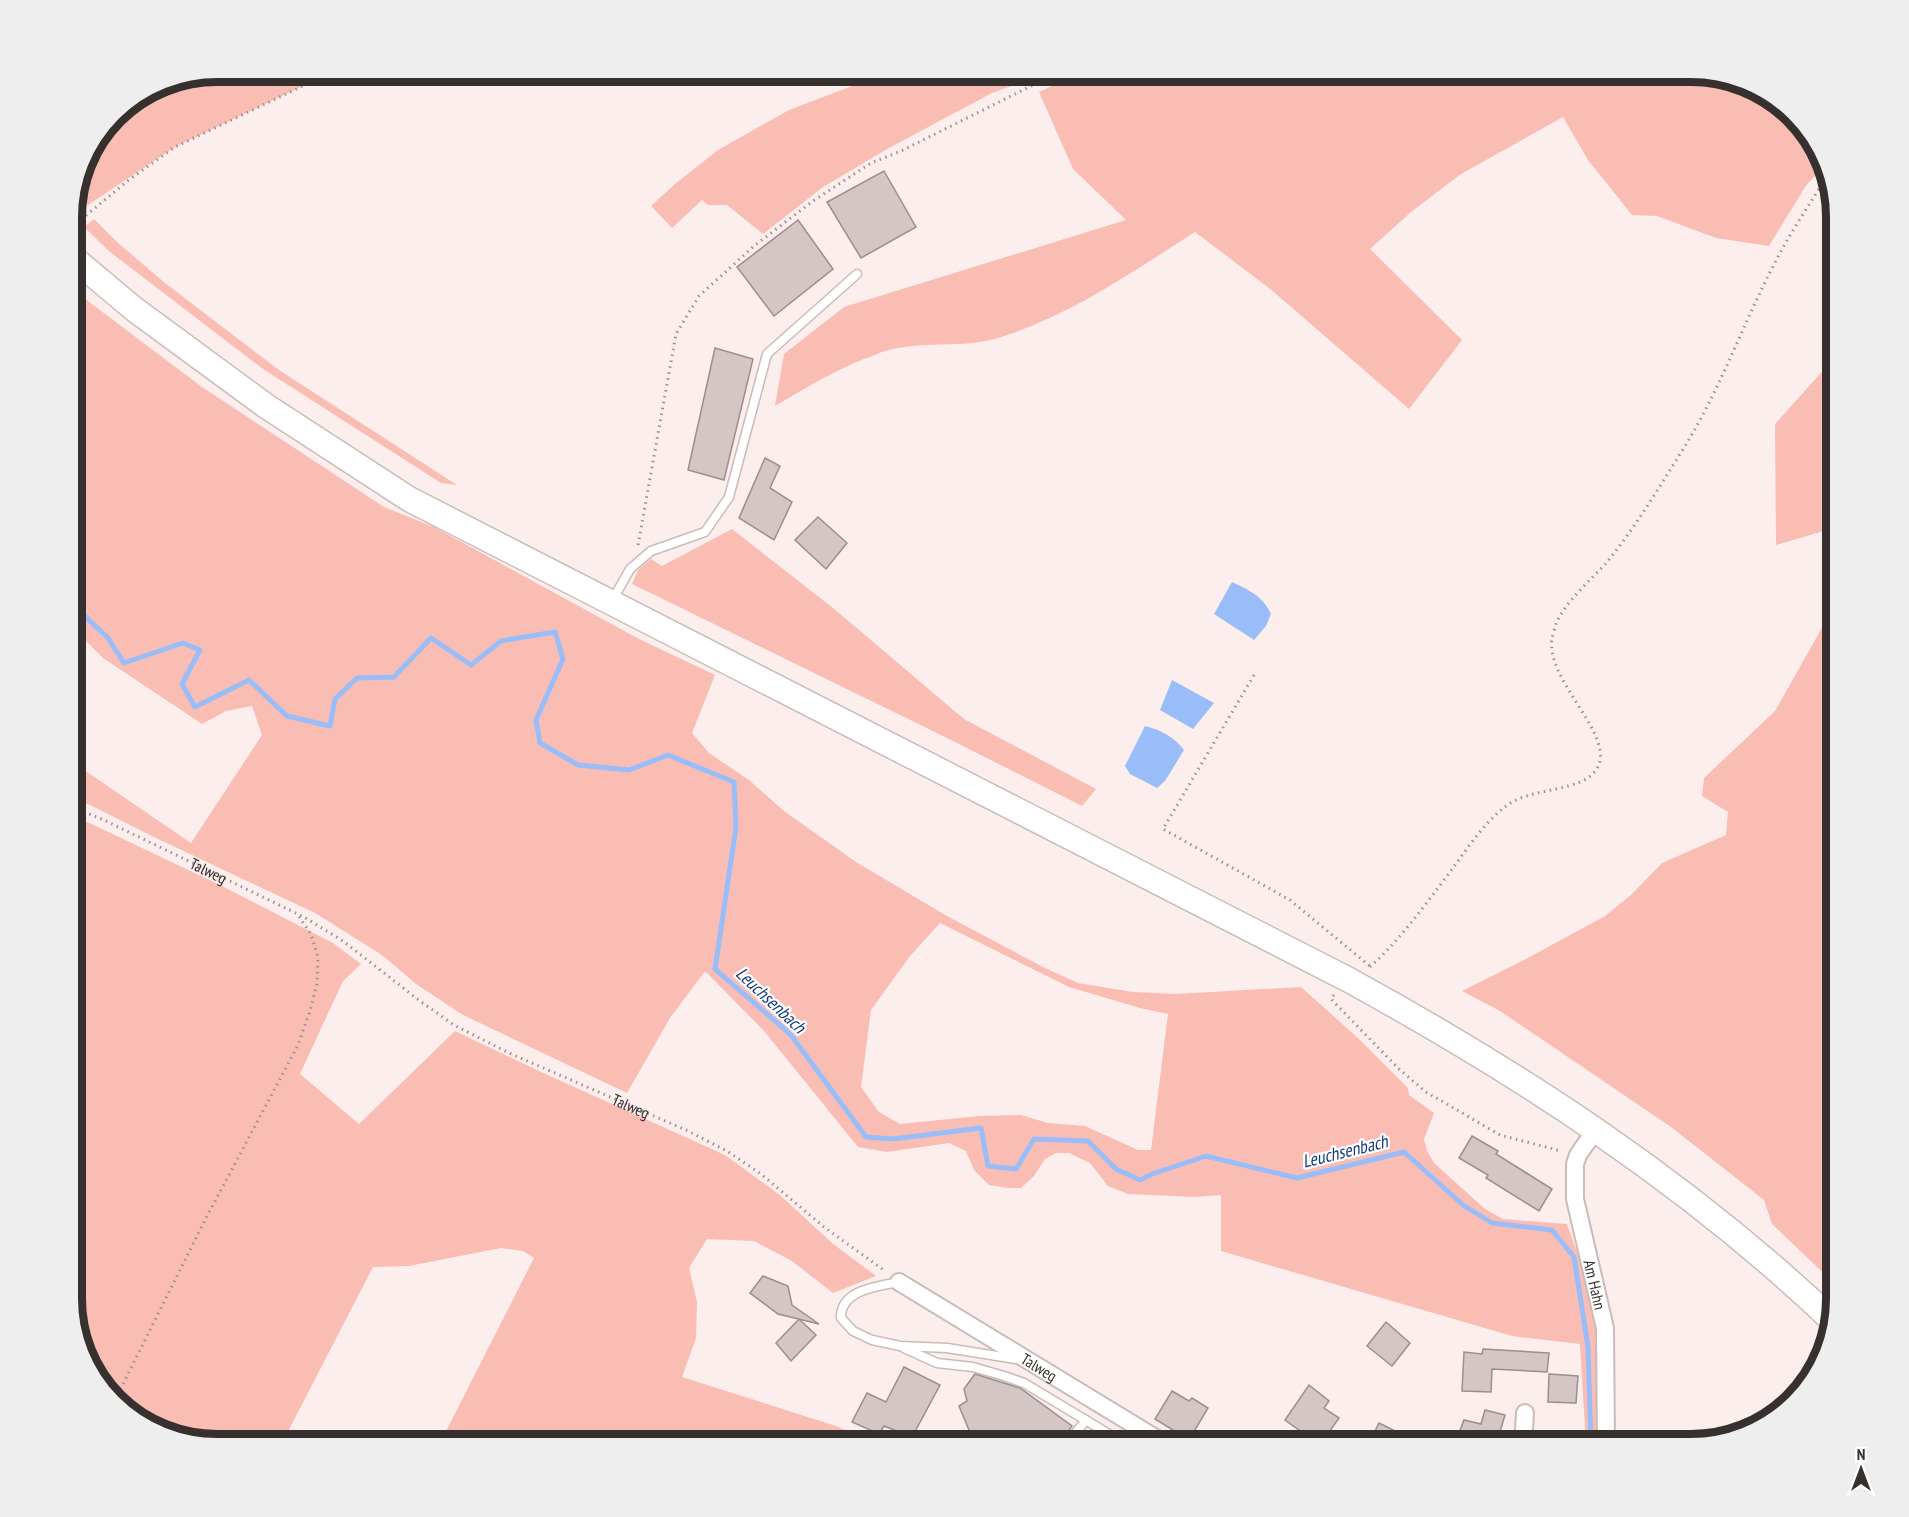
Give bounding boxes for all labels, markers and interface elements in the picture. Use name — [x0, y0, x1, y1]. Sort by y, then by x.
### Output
street label: Talweg — [187, 853, 230, 888]
water label: Leuchsenbach — [731, 962, 811, 1039]
street label: Talweg — [609, 1089, 653, 1123]
water label: Leuchsenbach — [1300, 1129, 1391, 1173]
street label: Am Hahn — [1579, 1258, 1610, 1311]
street label: Talweg — [1017, 1349, 1061, 1386]
north arrow — [1831, 1439, 1891, 1499]
text: N — [1857, 1444, 1865, 1464]

